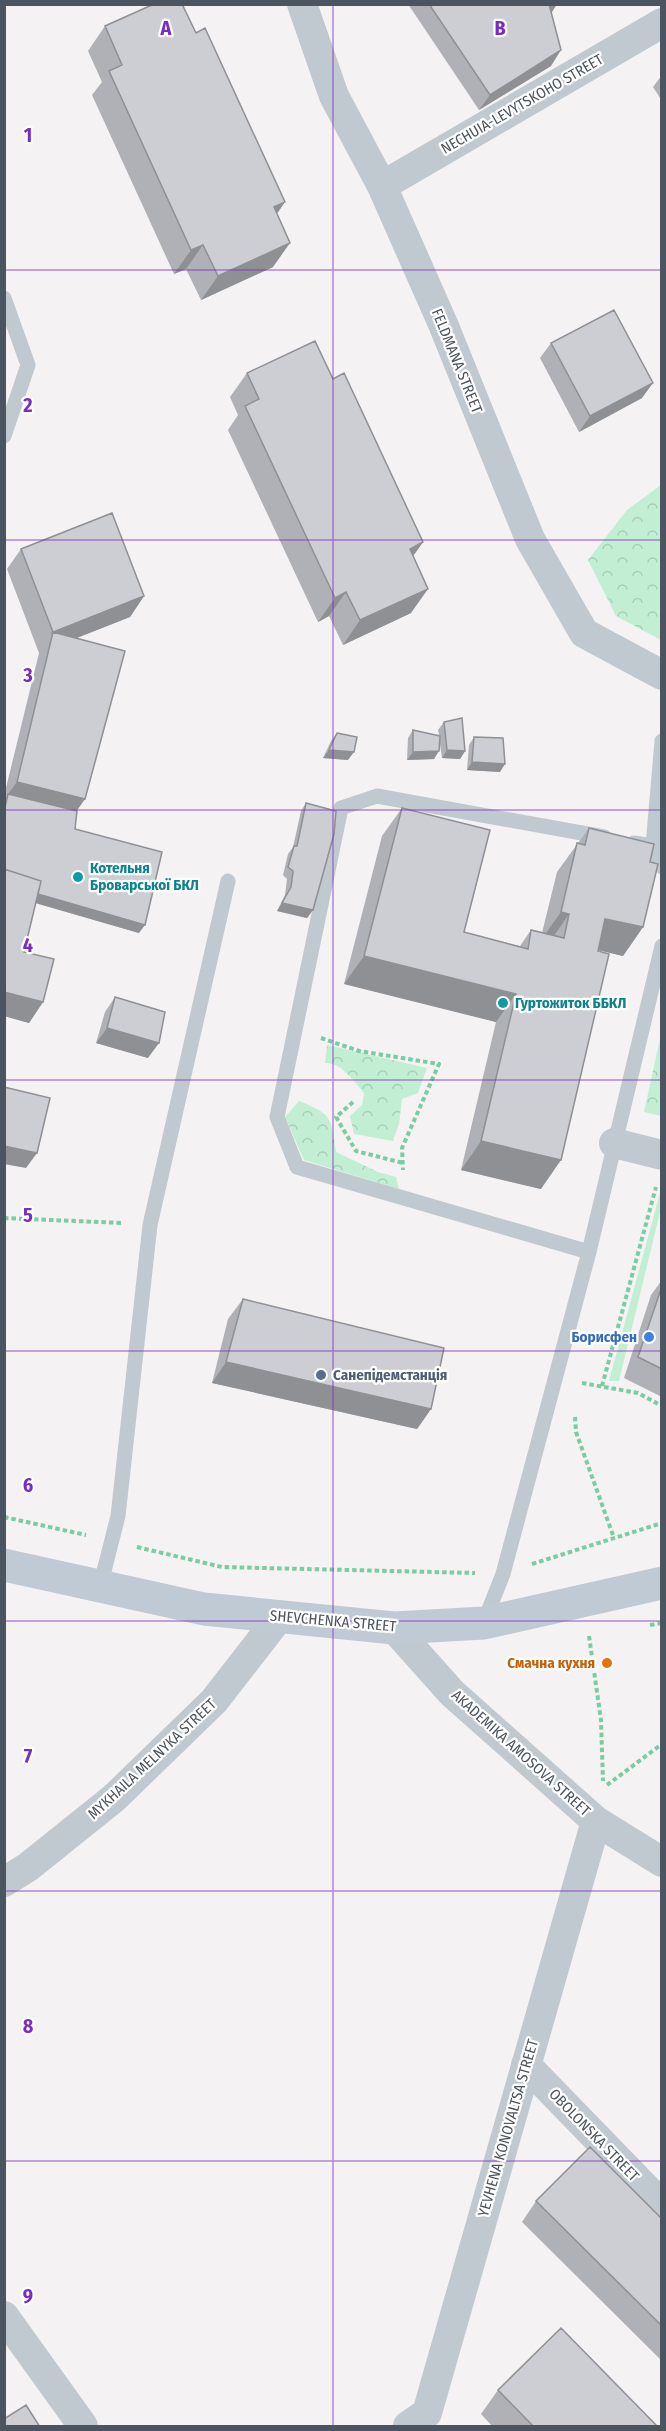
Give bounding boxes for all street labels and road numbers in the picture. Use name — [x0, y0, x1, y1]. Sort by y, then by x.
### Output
street label: NECHUIA-LEVYTSKOHO STREET — [438, 50, 606, 158]
street label: FELDMANA STREET — [428, 306, 486, 416]
street label: SHEVCHENKA STREET — [269, 1607, 397, 1635]
street label: AKADEMIKA AMOSOVA STREET — [448, 1686, 594, 1820]
street label: MYKHAILA MELNYKA STREET — [84, 1695, 220, 1823]
street label: YEVHENA KONOVALTSA STREET — [474, 2037, 542, 2219]
street label: OBOLONSKA STREET — [545, 2085, 643, 2185]

